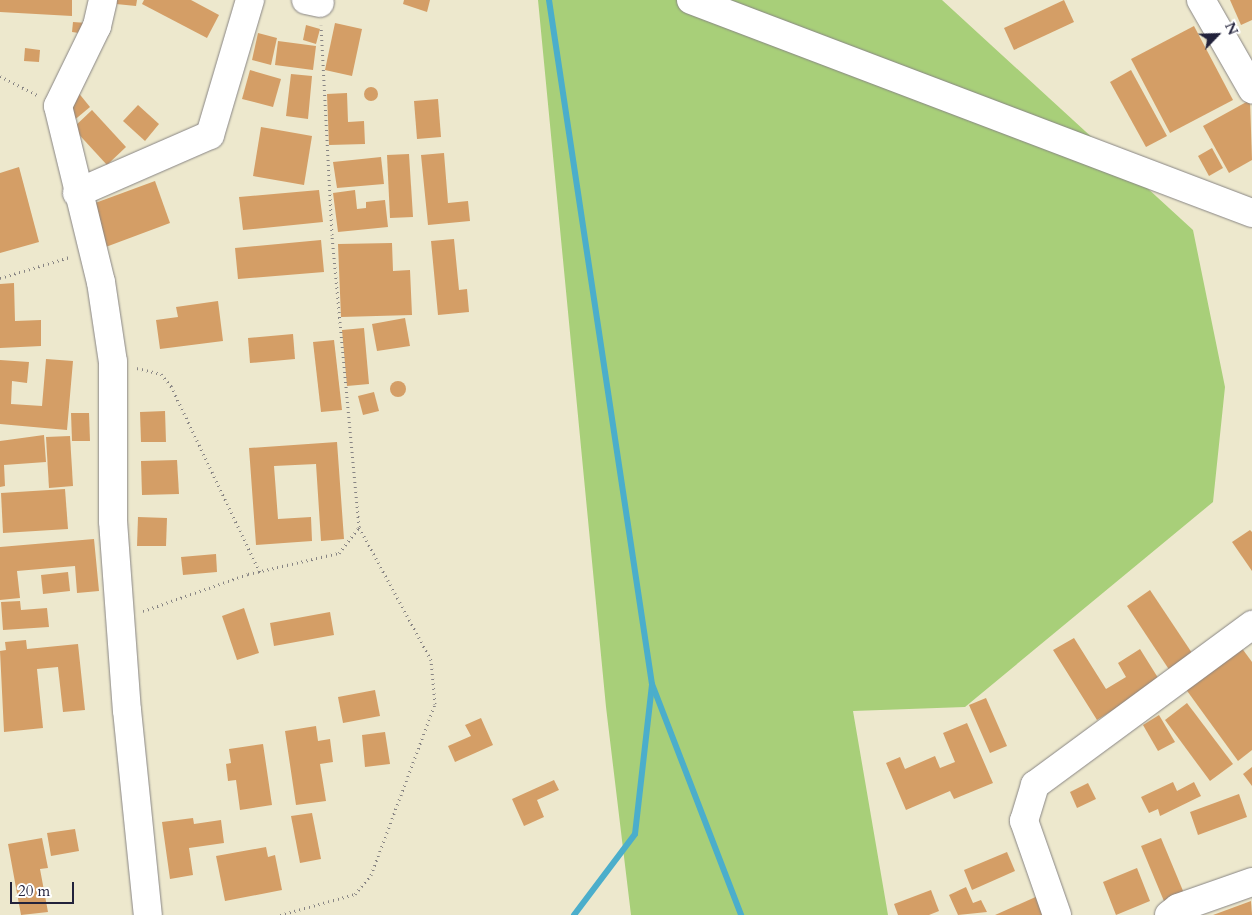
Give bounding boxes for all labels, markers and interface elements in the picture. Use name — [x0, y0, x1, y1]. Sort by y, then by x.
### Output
north arrow — [1192, 10, 1242, 60]
text: N — [1220, 19, 1242, 38]
scale bar — [12, 872, 76, 904]
text: 20 m — [18, 881, 50, 901]

